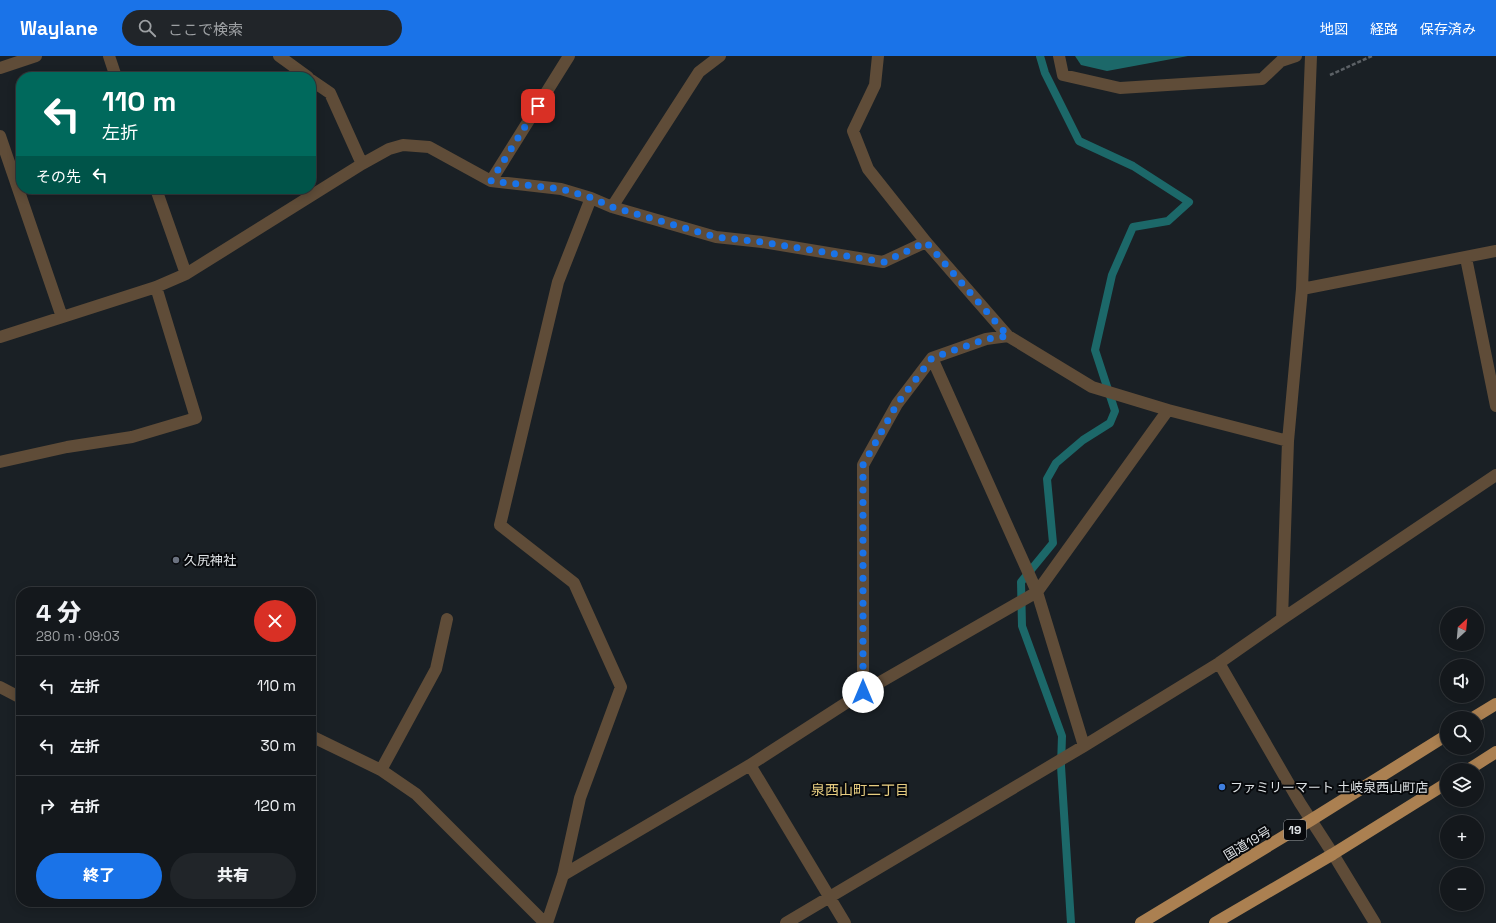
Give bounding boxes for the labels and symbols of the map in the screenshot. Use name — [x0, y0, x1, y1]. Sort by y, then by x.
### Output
pin — [521, 89, 555, 123]
place label: 久尻神社 — [184, 552, 236, 569]
marker: 久尻神社 — [171, 555, 181, 565]
north arrow — [1440, 607, 1484, 651]
position arrow — [842, 671, 884, 713]
place label: ファミリーマート 土岐泉西山町店 — [1230, 779, 1428, 796]
district label: 泉西山町二丁目 — [811, 781, 909, 799]
marker: ファミリーマート 土岐泉西山町店 — [1217, 782, 1227, 792]
road number: 19 — [1284, 820, 1306, 840]
street label: 国道19号 — [1220, 823, 1274, 864]

